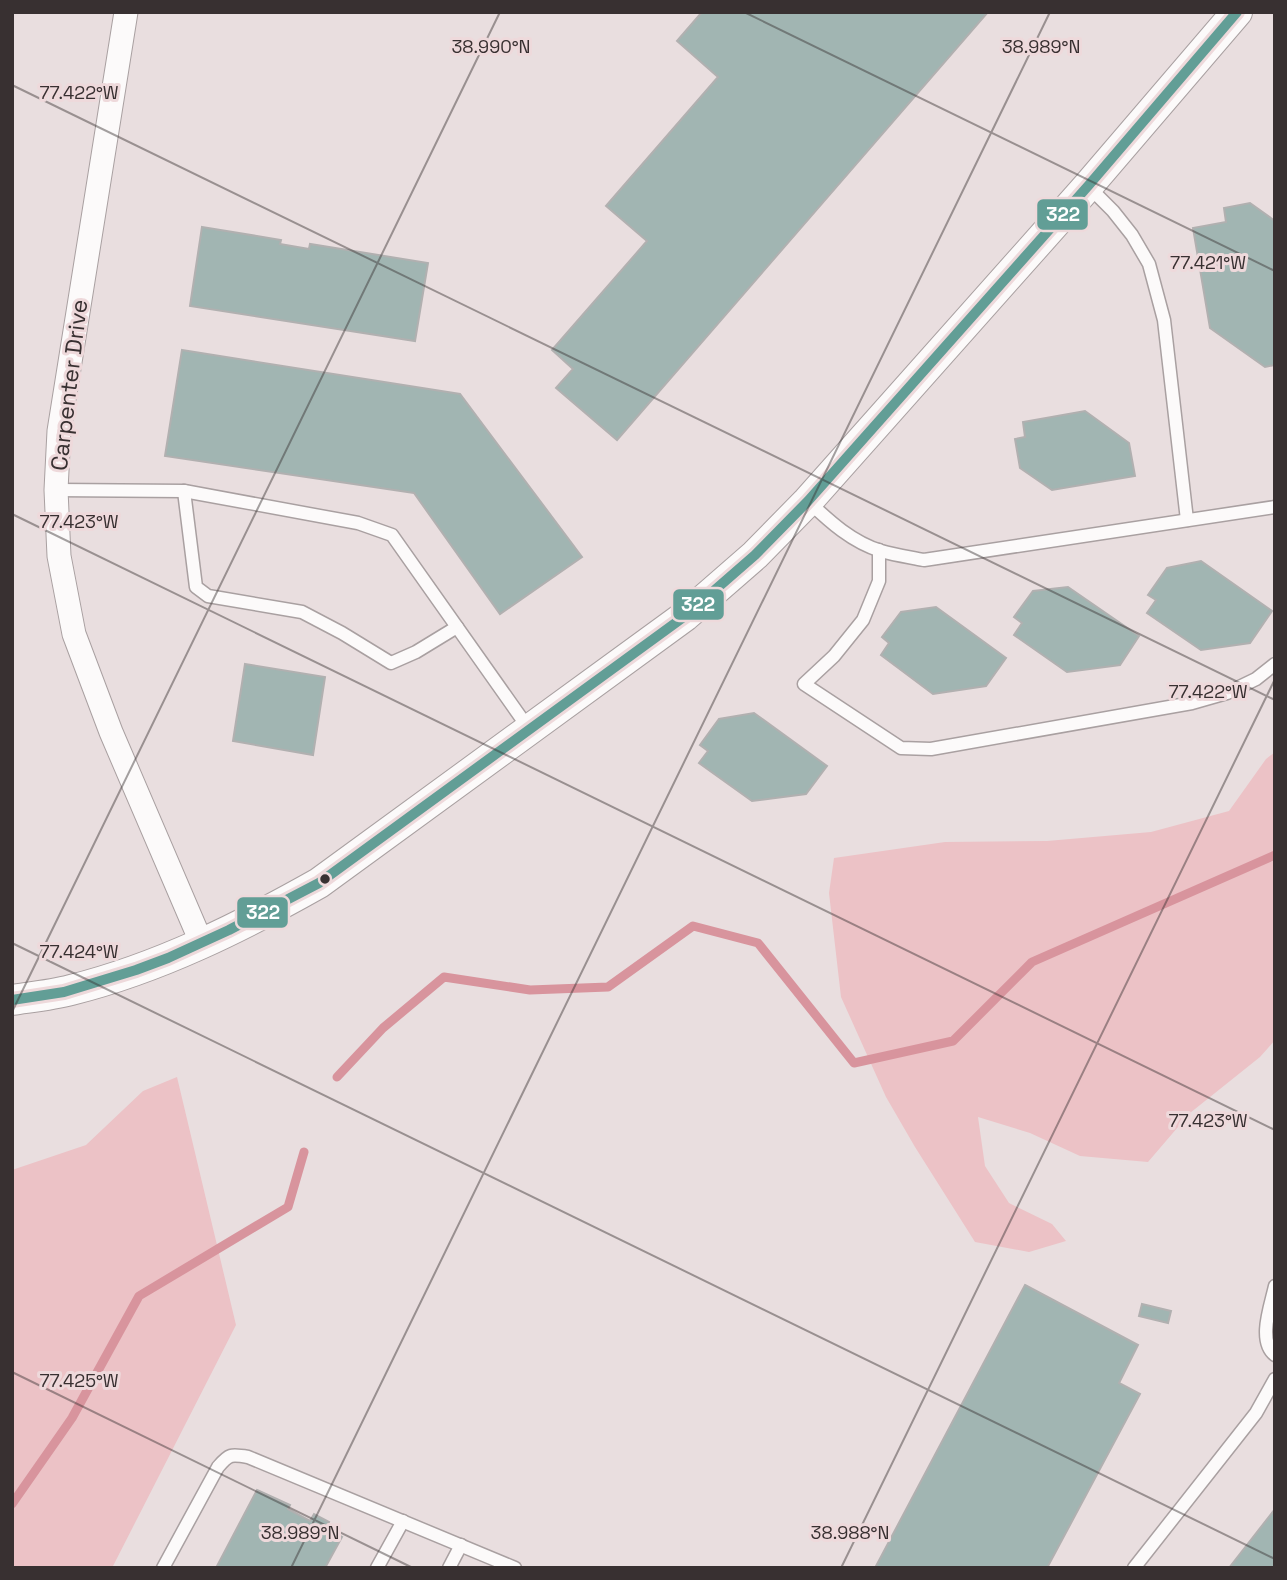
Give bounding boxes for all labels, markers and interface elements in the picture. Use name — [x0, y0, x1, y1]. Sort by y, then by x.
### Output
text: 38.990°N — [451, 35, 531, 58]
text: 38.989°N — [1002, 35, 1080, 58]
text: 77.422°W — [39, 81, 119, 104]
line badge: 322 — [1036, 198, 1089, 231]
text: 322 — [1046, 202, 1080, 227]
text: 77.421°W — [1170, 251, 1246, 274]
street label: Carpenter Drive — [44, 298, 94, 472]
text: 77.423°W — [39, 510, 119, 533]
line badge: 322 — [672, 588, 725, 621]
text: 322 — [681, 592, 715, 617]
text: 77.422°W — [1168, 680, 1248, 703]
unlabelled marker — [318, 872, 332, 886]
line badge: 322 — [236, 896, 289, 929]
text: 322 — [246, 900, 280, 925]
text: 77.424°W — [39, 940, 119, 963]
text: 77.423°W — [1168, 1109, 1248, 1132]
text: 77.425°W — [39, 1369, 119, 1392]
text: 38.989°N — [261, 1521, 339, 1544]
text: 38.988°N — [811, 1521, 889, 1544]

